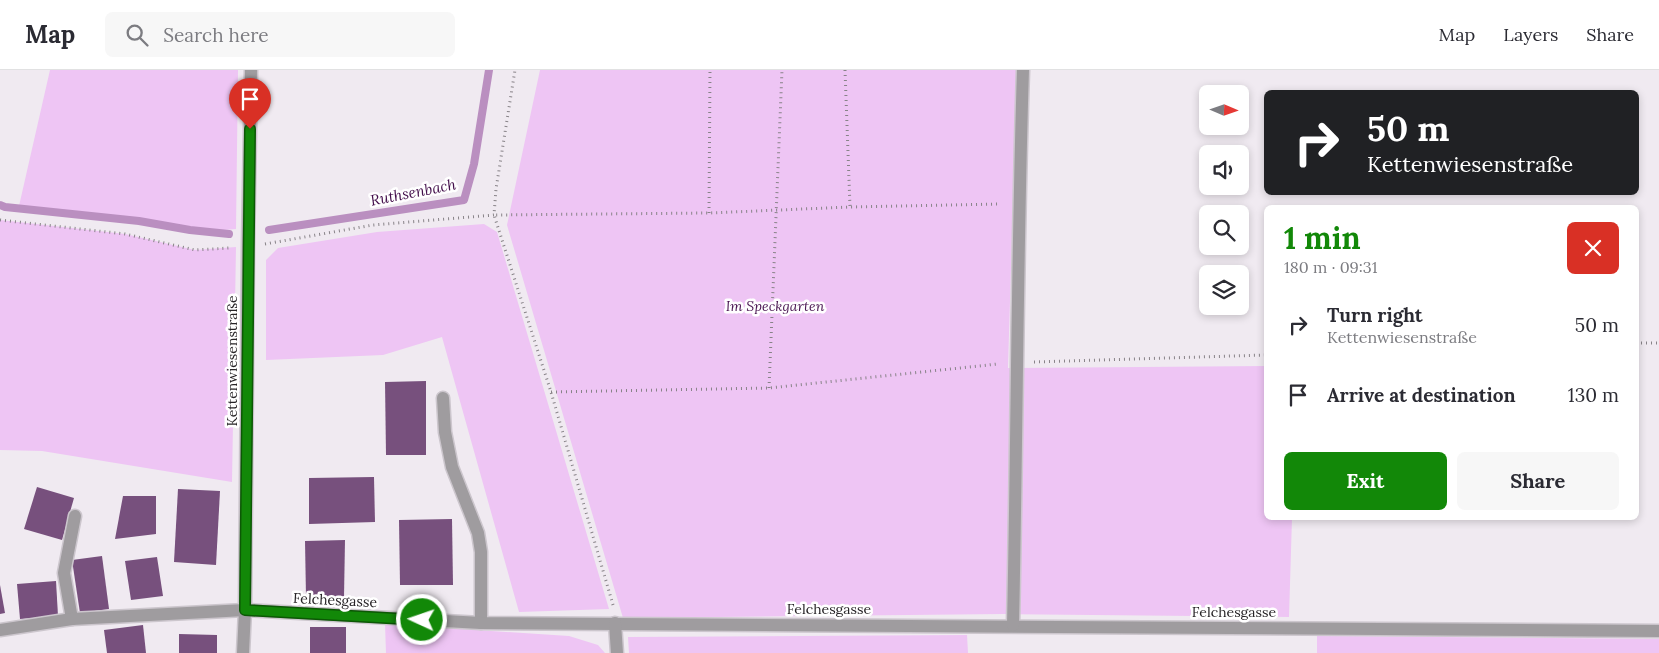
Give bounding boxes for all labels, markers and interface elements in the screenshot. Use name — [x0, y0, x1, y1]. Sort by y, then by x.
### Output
search box — [105, 12, 455, 57]
text: Map — [25, 19, 75, 50]
icon: search — [123, 21, 151, 49]
text: Search here — [163, 23, 269, 47]
text: Map — [1439, 23, 1475, 46]
text: Layers — [1503, 23, 1558, 46]
text: Share — [1586, 23, 1634, 46]
pin — [229, 78, 271, 129]
icon: arrive — [236, 85, 264, 113]
north arrow — [1199, 85, 1249, 135]
map controls — [1199, 85, 1249, 315]
text: 50 m — [1367, 106, 1450, 151]
icon: right — [1284, 110, 1349, 175]
button: sound — [1199, 145, 1249, 195]
text: Kettenwiesenstraße — [1367, 150, 1573, 178]
water label: Ruthsenbach — [369, 174, 458, 210]
button: search — [1199, 205, 1249, 255]
text: 1 min — [1284, 219, 1361, 257]
button: close — [1567, 222, 1619, 274]
text: 180 m · 09:31 — [1284, 257, 1378, 277]
button: layers — [1199, 265, 1249, 315]
street label: Kettenwiesenstraße — [223, 295, 241, 427]
park label: Im Speckgarten — [726, 297, 825, 315]
text: Turn right — [1327, 303, 1423, 327]
icon: right — [1284, 311, 1312, 339]
text: 50 m — [1575, 313, 1619, 337]
text: Kettenwiesenstraße — [1327, 327, 1477, 347]
icon: arrive — [1284, 381, 1312, 409]
text: Arrive at destination — [1327, 383, 1516, 407]
text: 130 m — [1568, 383, 1619, 407]
button: Exit — [1284, 452, 1447, 510]
button: Share — [1457, 452, 1619, 510]
street label: Felchesgasse — [292, 589, 378, 611]
position arrow — [395, 593, 447, 645]
street label: Felchesgasse — [787, 600, 872, 618]
street label: Felchesgasse — [1192, 603, 1277, 621]

